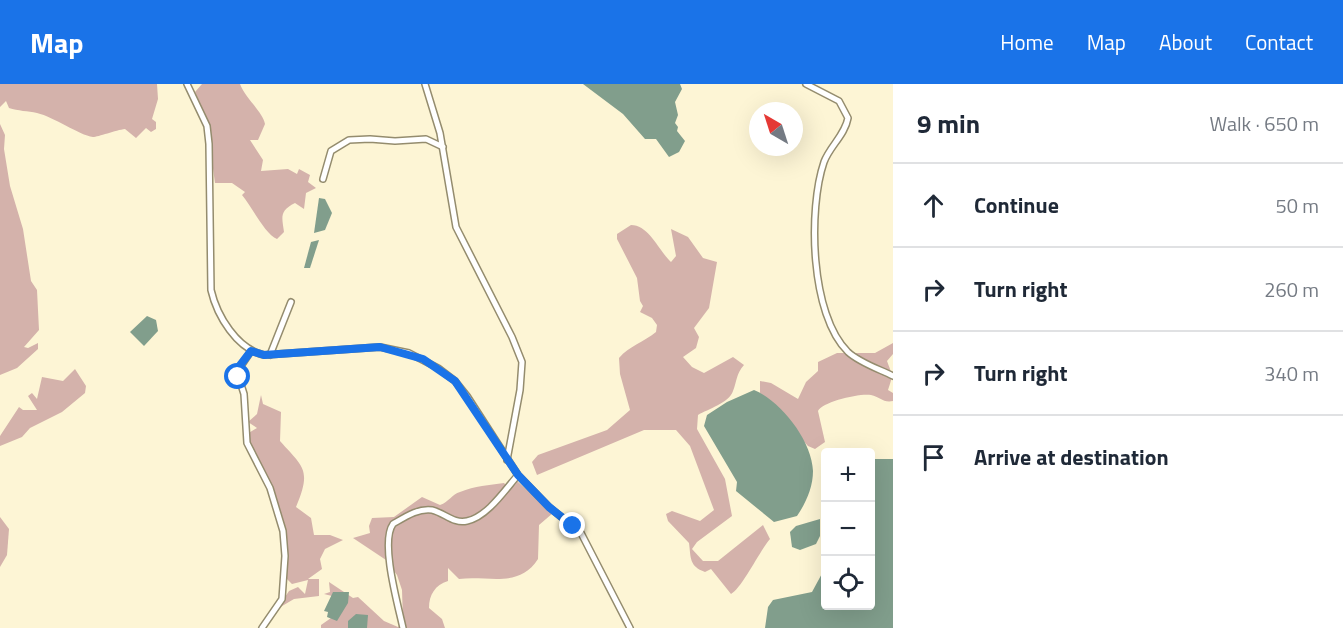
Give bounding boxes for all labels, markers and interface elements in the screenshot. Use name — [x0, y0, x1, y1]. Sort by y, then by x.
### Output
text: Map — [30, 21, 84, 64]
text: Home — [1000, 26, 1054, 58]
text: Map — [1087, 26, 1126, 58]
text: About — [1159, 26, 1212, 58]
text: Contact — [1245, 26, 1313, 58]
north arrow — [749, 102, 803, 156]
text: 9 min — [917, 104, 980, 143]
text: Walk · 650 m — [1210, 108, 1319, 139]
text: Continue — [974, 188, 1059, 222]
icon: ahead — [917, 189, 950, 222]
text: 50 m — [1275, 190, 1319, 221]
text: Turn right — [974, 272, 1068, 306]
icon: right — [917, 273, 950, 306]
text: 260 m — [1264, 274, 1319, 305]
text: Turn right — [974, 356, 1068, 390]
icon: right — [917, 357, 950, 390]
text: 340 m — [1264, 358, 1319, 389]
route start — [224, 363, 250, 389]
text: Arrive at destination — [974, 440, 1169, 474]
icon: arrive — [917, 441, 950, 474]
map controls — [821, 448, 875, 610]
button: + — [821, 448, 875, 502]
button: − — [821, 502, 875, 556]
route end — [559, 512, 585, 538]
button: locate — [821, 556, 875, 610]

